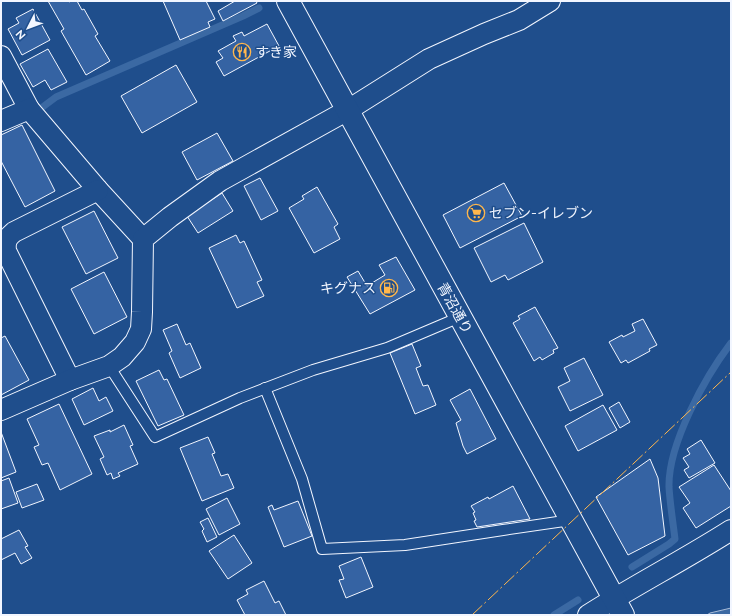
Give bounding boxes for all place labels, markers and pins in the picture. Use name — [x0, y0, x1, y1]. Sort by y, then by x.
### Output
restaurant icon: すき家 — [232, 42, 252, 62]
place label: すき家 — [255, 44, 297, 60]
supermarket icon: セブン-イレブン — [466, 203, 486, 223]
place label: セブン-イレブン — [489, 205, 593, 221]
fuel station icon: キグナス — [379, 278, 399, 298]
place label: キグナス — [320, 280, 376, 296]

